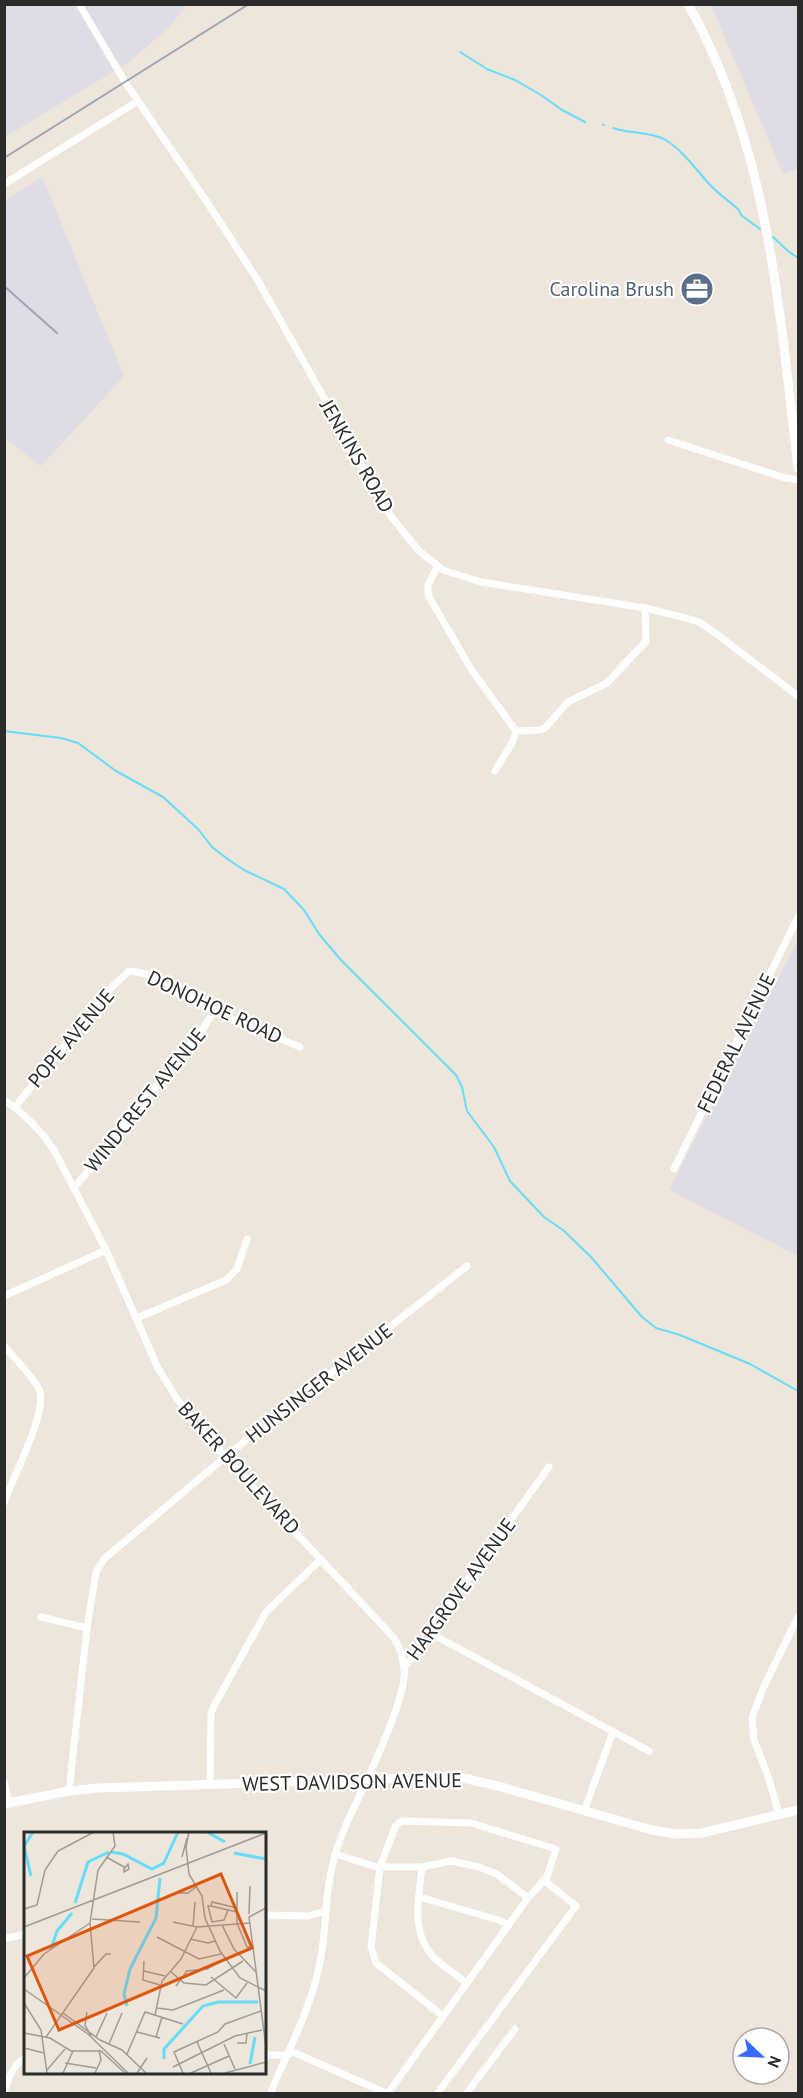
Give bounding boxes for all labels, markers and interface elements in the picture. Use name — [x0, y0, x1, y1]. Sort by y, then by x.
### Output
office icon: Carolina Brush — [679, 271, 715, 307]
place label: Carolina Brush — [549, 276, 674, 302]
street label: JENKINS ROAD — [314, 394, 400, 517]
street label: DONOHOE ROAD — [143, 964, 287, 1050]
street label: FEDERAL AVENUE — [691, 969, 781, 1117]
street label: POPE AVENUE — [22, 983, 120, 1093]
street label: WINDCREST AVENUE — [79, 1022, 211, 1178]
street label: HUNSINGER AVENUE — [240, 1318, 398, 1448]
street label: BAKER BOULEVARD — [172, 1396, 306, 1540]
street label: HARGROVE AVENUE — [401, 1513, 521, 1665]
street label: WEST DAVIDSON AVENUE — [242, 1767, 462, 1797]
inset map — [24, 1832, 266, 2074]
north arrow — [731, 2026, 791, 2086]
text: N — [764, 2053, 786, 2071]

